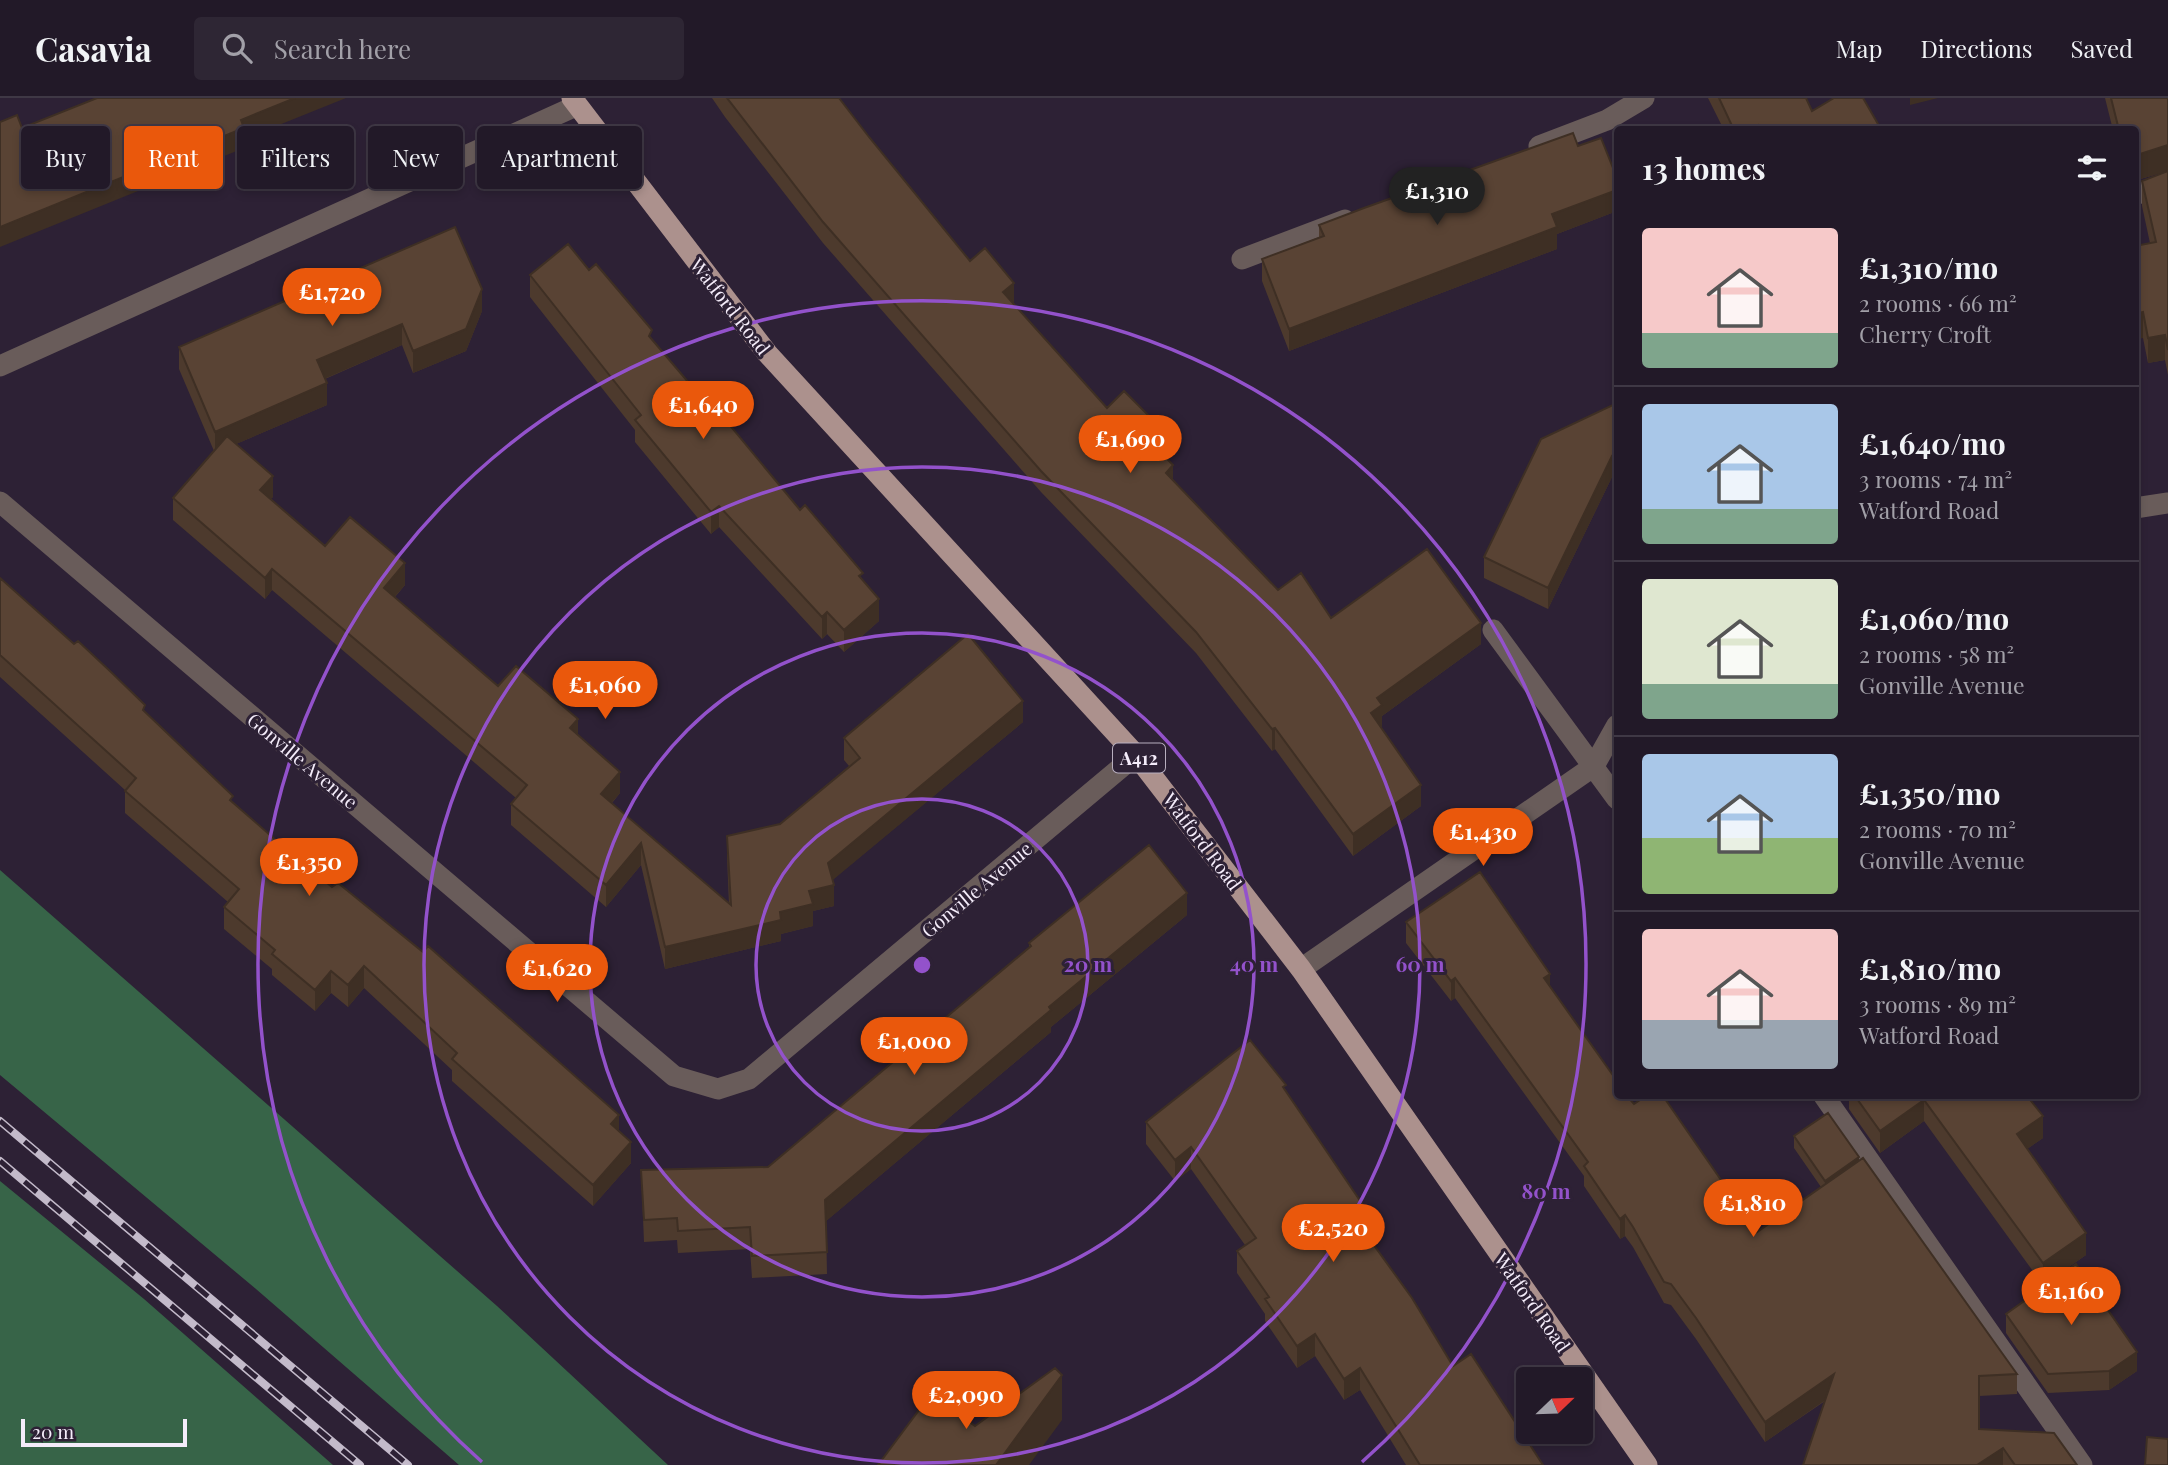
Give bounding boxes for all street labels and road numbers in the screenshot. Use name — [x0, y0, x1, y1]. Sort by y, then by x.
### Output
street label: Watford Road — [684, 252, 777, 360]
street label: Gonville Avenue — [242, 706, 364, 814]
road number: A412 — [1113, 744, 1165, 772]
street label: Watford Road — [1157, 786, 1248, 895]
street label: Gonville Avenue — [915, 835, 1037, 943]
street label: Watford Road — [1489, 1246, 1577, 1357]

